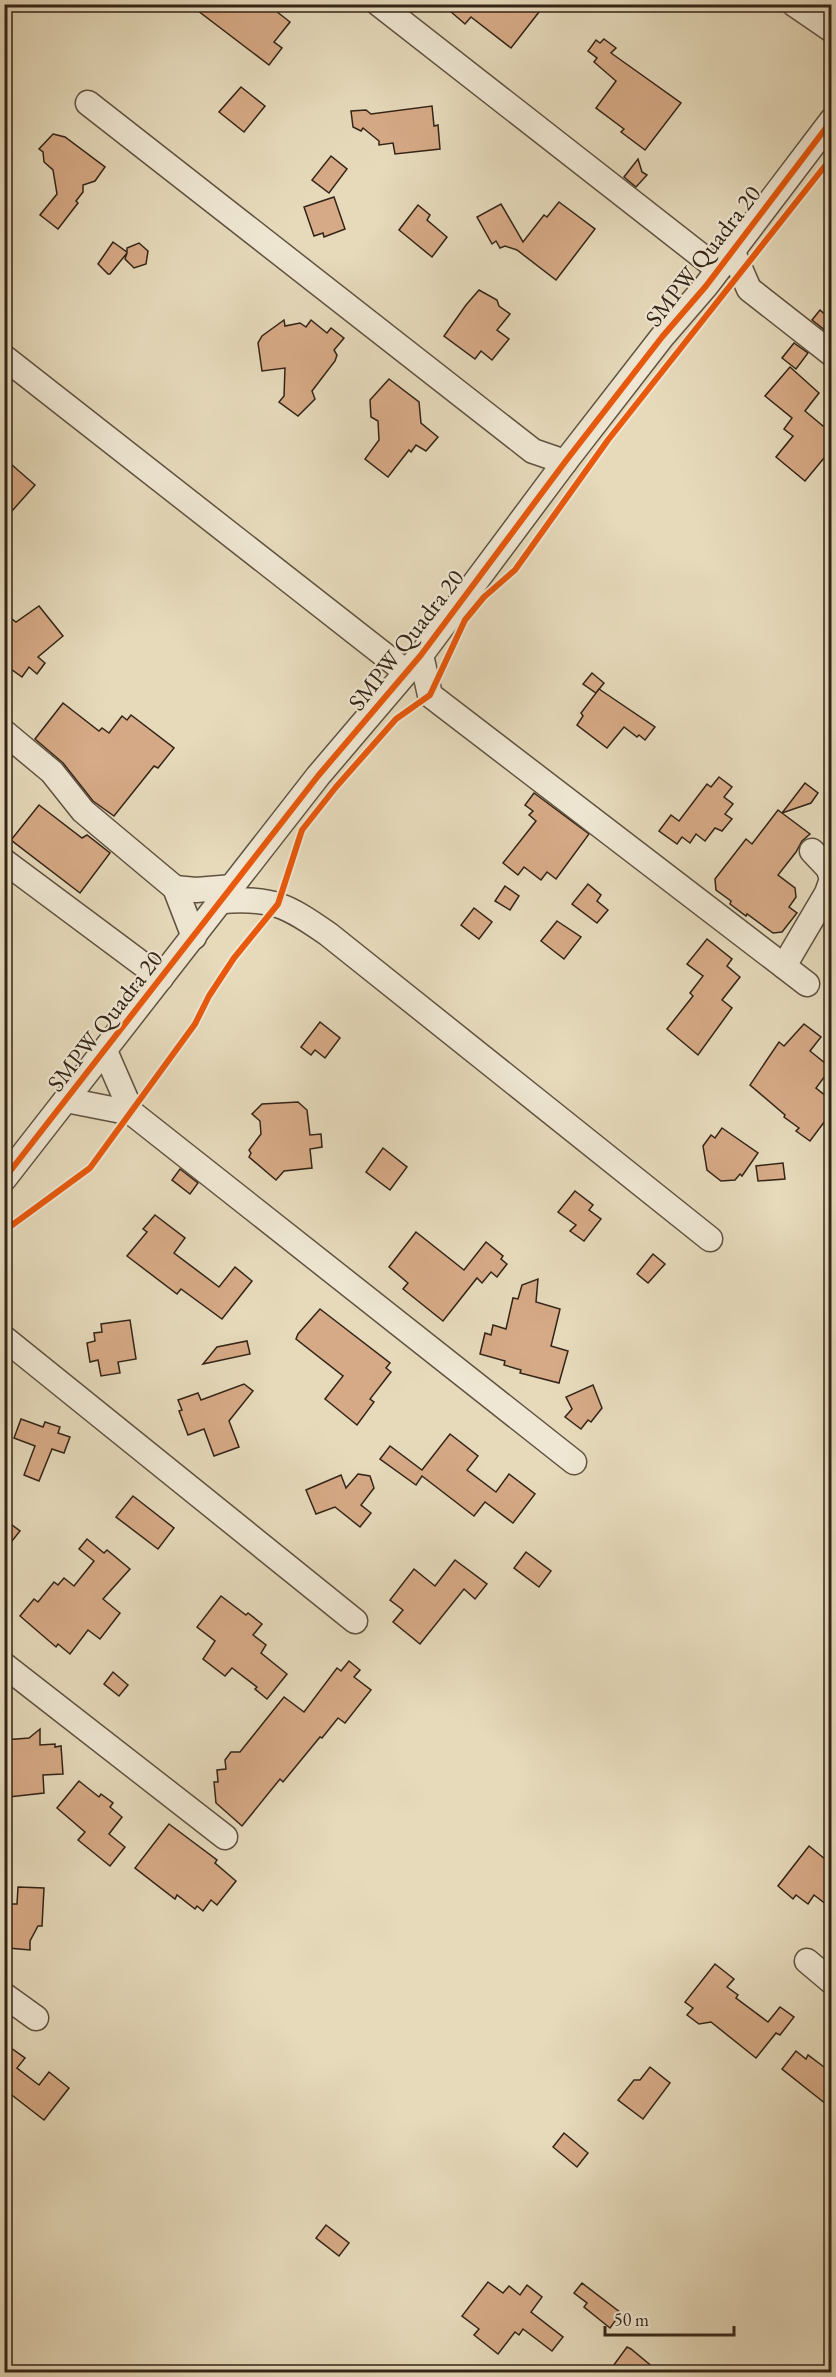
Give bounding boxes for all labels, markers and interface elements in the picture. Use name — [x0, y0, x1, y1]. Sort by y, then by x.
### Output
street label: SMPW Quadra 20 — [638, 179, 767, 333]
street label: SMPW Quadra 20 — [341, 563, 470, 717]
street label: SMPW Quadra 20 — [40, 944, 169, 1098]
scale bar — [605, 2299, 734, 2337]
text: 50 m — [614, 2308, 649, 2331]

